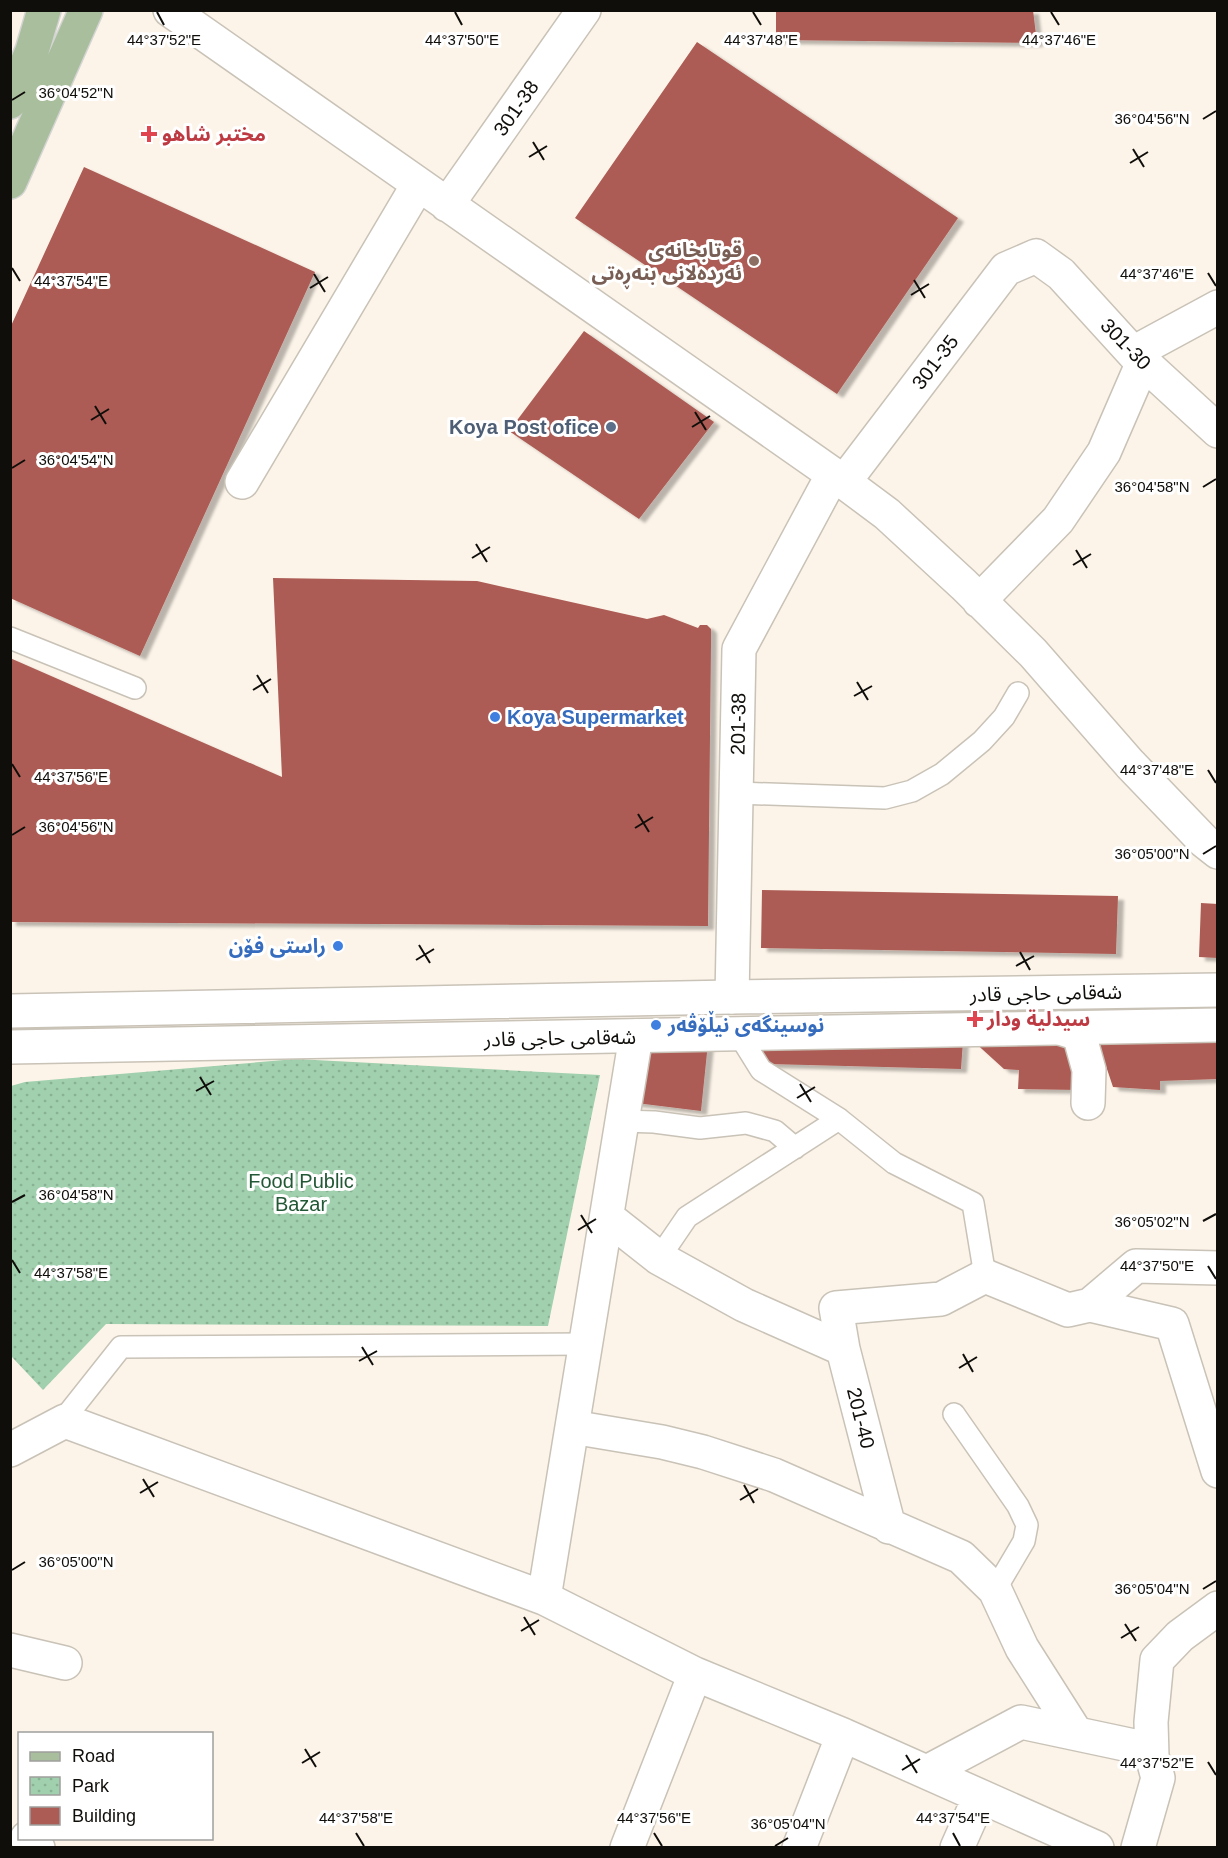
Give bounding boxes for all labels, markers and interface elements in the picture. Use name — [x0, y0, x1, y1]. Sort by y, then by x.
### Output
text: 44°37'52"E — [127, 31, 201, 48]
text: 44°37'50"E — [425, 31, 499, 48]
text: 44°37'48"E — [724, 31, 798, 48]
text: 44°37'46"E — [1022, 31, 1096, 48]
street label: 301-38 — [489, 76, 543, 140]
text: 36°04'52"N — [38, 84, 114, 101]
text: 36°04'56"N — [1114, 110, 1190, 127]
place label: مختبر شاهو — [162, 123, 266, 146]
marker: مختبر شاهو — [140, 125, 158, 143]
place label: قوتابخانه‌ی ئه‌رده‌لانی بنه‌ڕه‌تی — [592, 239, 742, 290]
marker: قوتابخانه‌ی ئه‌رده‌لانی بنه‌ڕه‌تی — [747, 254, 761, 268]
text: 44°37'46"E — [1120, 265, 1194, 282]
text: 44°37'54"E — [34, 272, 108, 289]
street label: 301-30 — [1096, 314, 1156, 374]
street label: 301-35 — [907, 331, 963, 393]
place label: Koya Post ofice — [449, 416, 599, 438]
marker: Koya Post ofice — [604, 420, 618, 434]
text: 36°04'54"N — [38, 451, 114, 468]
text: 36°04'58"N — [1114, 478, 1190, 495]
street label: 201-38 — [726, 693, 750, 755]
place label: Koya Supermarket — [507, 706, 684, 728]
marker: Koya Supermarket — [488, 710, 502, 724]
text: 44°37'48"E — [1120, 761, 1194, 778]
text: 44°37'56"E — [34, 768, 108, 785]
text: 36°04'56"N — [38, 818, 114, 835]
text: 36°05'00"N — [1114, 845, 1190, 862]
place label: راستى فۆن — [229, 935, 326, 958]
marker: راستى فۆن — [331, 939, 345, 953]
street label: شەقامی حاجی قادر — [969, 981, 1122, 1006]
place label: سيدلية ودار — [986, 1008, 1090, 1031]
place label: نوسینگەی نیڵۆڤەر — [667, 1010, 824, 1037]
marker: سيدلية ودار — [968, 1012, 982, 1026]
marker: نوسینگەی نیڵۆڤەر — [649, 1018, 663, 1032]
street label: شەقامی حاجی قادر — [483, 1026, 636, 1051]
park label: Food Public Bazar — [248, 1170, 354, 1215]
text: 36°04'58"N — [38, 1186, 114, 1203]
text: 36°05'02"N — [1114, 1213, 1190, 1230]
text: 44°37'50"E — [1120, 1257, 1194, 1274]
text: 44°37'58"E — [34, 1264, 108, 1281]
street label: 201-40 — [843, 1385, 879, 1451]
text: 36°05'00"N — [38, 1553, 114, 1570]
text: 36°05'04"N — [1114, 1580, 1190, 1597]
legend — [18, 1732, 213, 1840]
text: Road — [72, 1746, 115, 1766]
text: 44°37'52"E — [1120, 1754, 1194, 1771]
text: Park — [72, 1776, 110, 1796]
text: Building — [72, 1806, 136, 1826]
text: 44°37'58"E — [319, 1809, 393, 1826]
text: 44°37'56"E — [617, 1809, 691, 1826]
text: 44°37'54"E — [916, 1809, 990, 1826]
text: 36°05'04"N — [750, 1815, 826, 1832]

